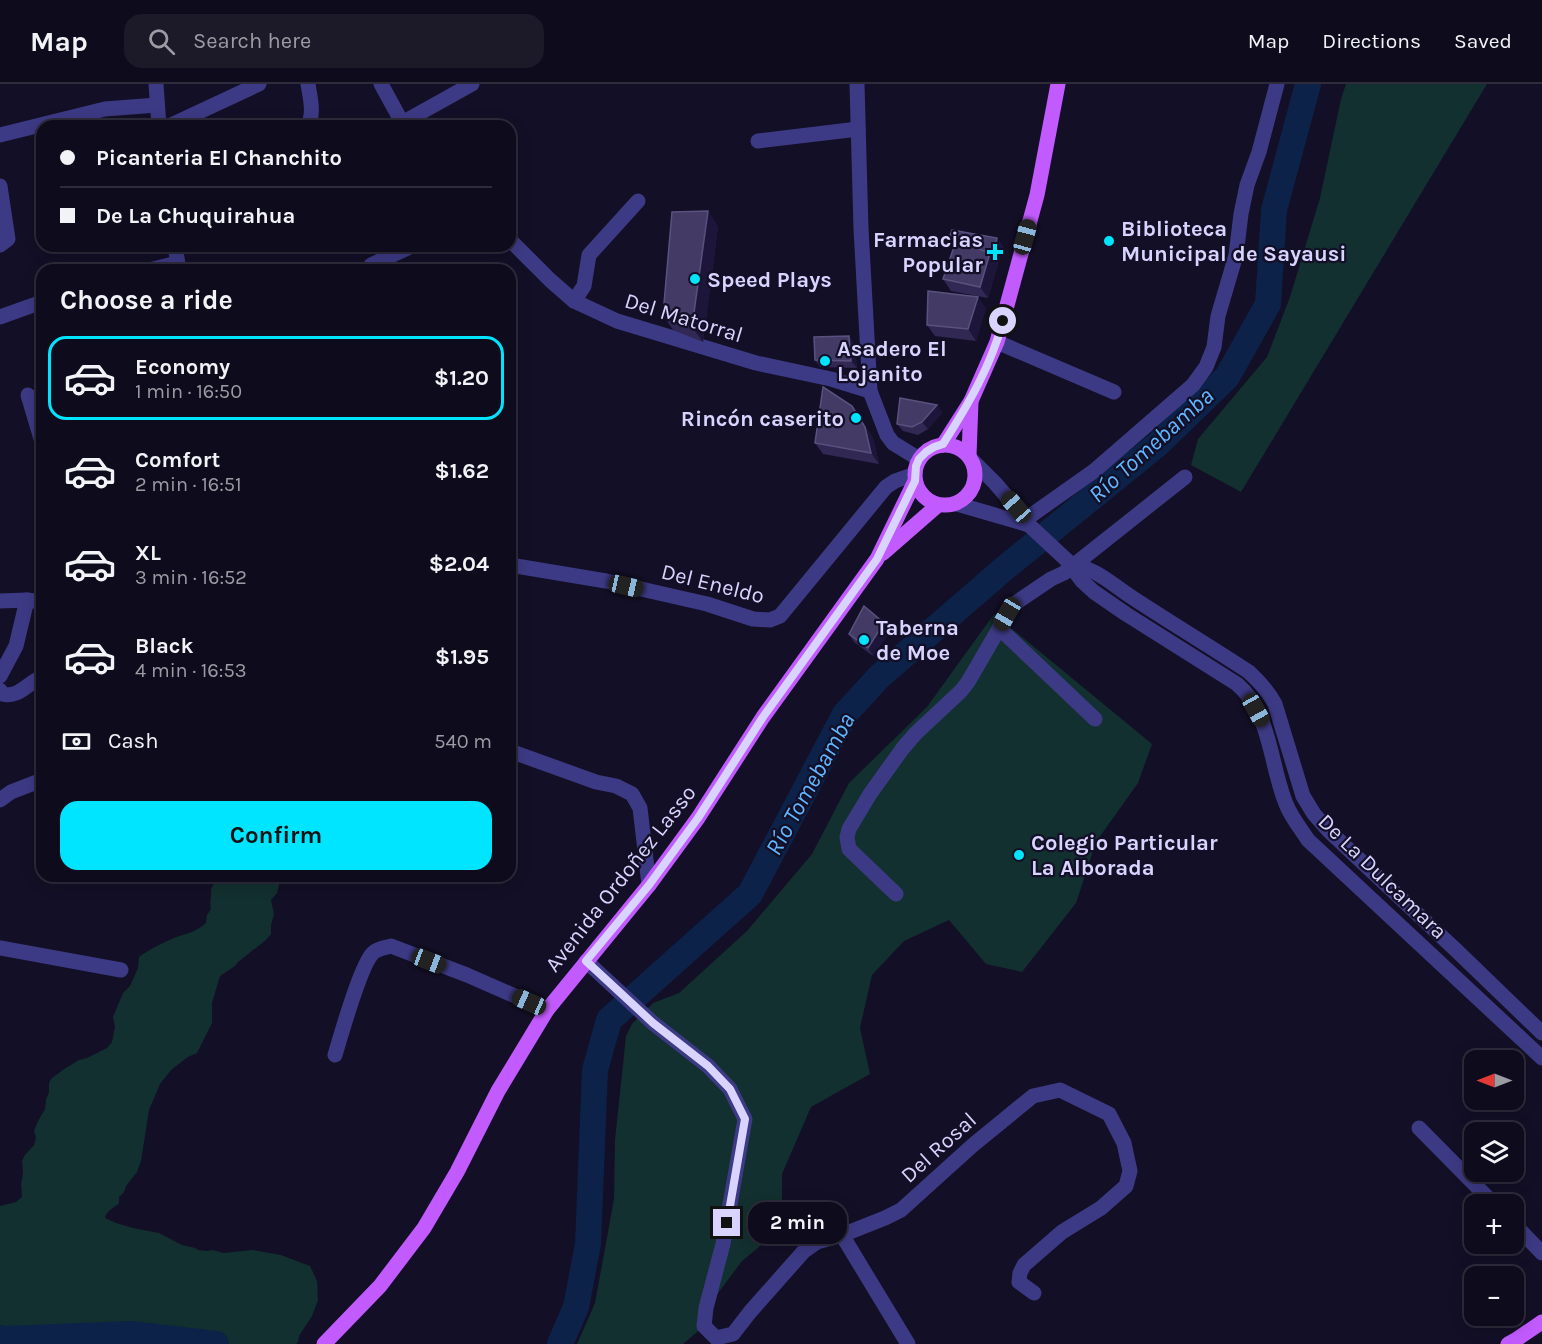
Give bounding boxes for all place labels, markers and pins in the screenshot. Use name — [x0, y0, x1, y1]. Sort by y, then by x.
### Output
place label: Biblioteca Municipal de Sayausi — [1121, 216, 1347, 267]
place label: Farmacias Popular — [873, 227, 983, 278]
marker: Biblioteca Municipal de Sayausi — [1102, 234, 1116, 248]
marker: Farmacias Popular — [988, 245, 1002, 259]
place label: Speed Plays — [707, 267, 832, 293]
marker: Speed Plays — [688, 272, 702, 286]
place label: Asadero El Lojanito — [837, 336, 947, 387]
marker: Asadero El Lojanito — [818, 354, 832, 368]
place label: Rincón caserito — [681, 406, 844, 432]
marker: Rincón caserito — [849, 411, 863, 425]
place label: Taberna de Moe — [876, 615, 959, 666]
marker: Taberna de Moe — [857, 633, 871, 647]
place label: Colegio Particular La Alborada — [1031, 830, 1218, 881]
marker: Colegio Particular La Alborada — [1012, 848, 1026, 862]

